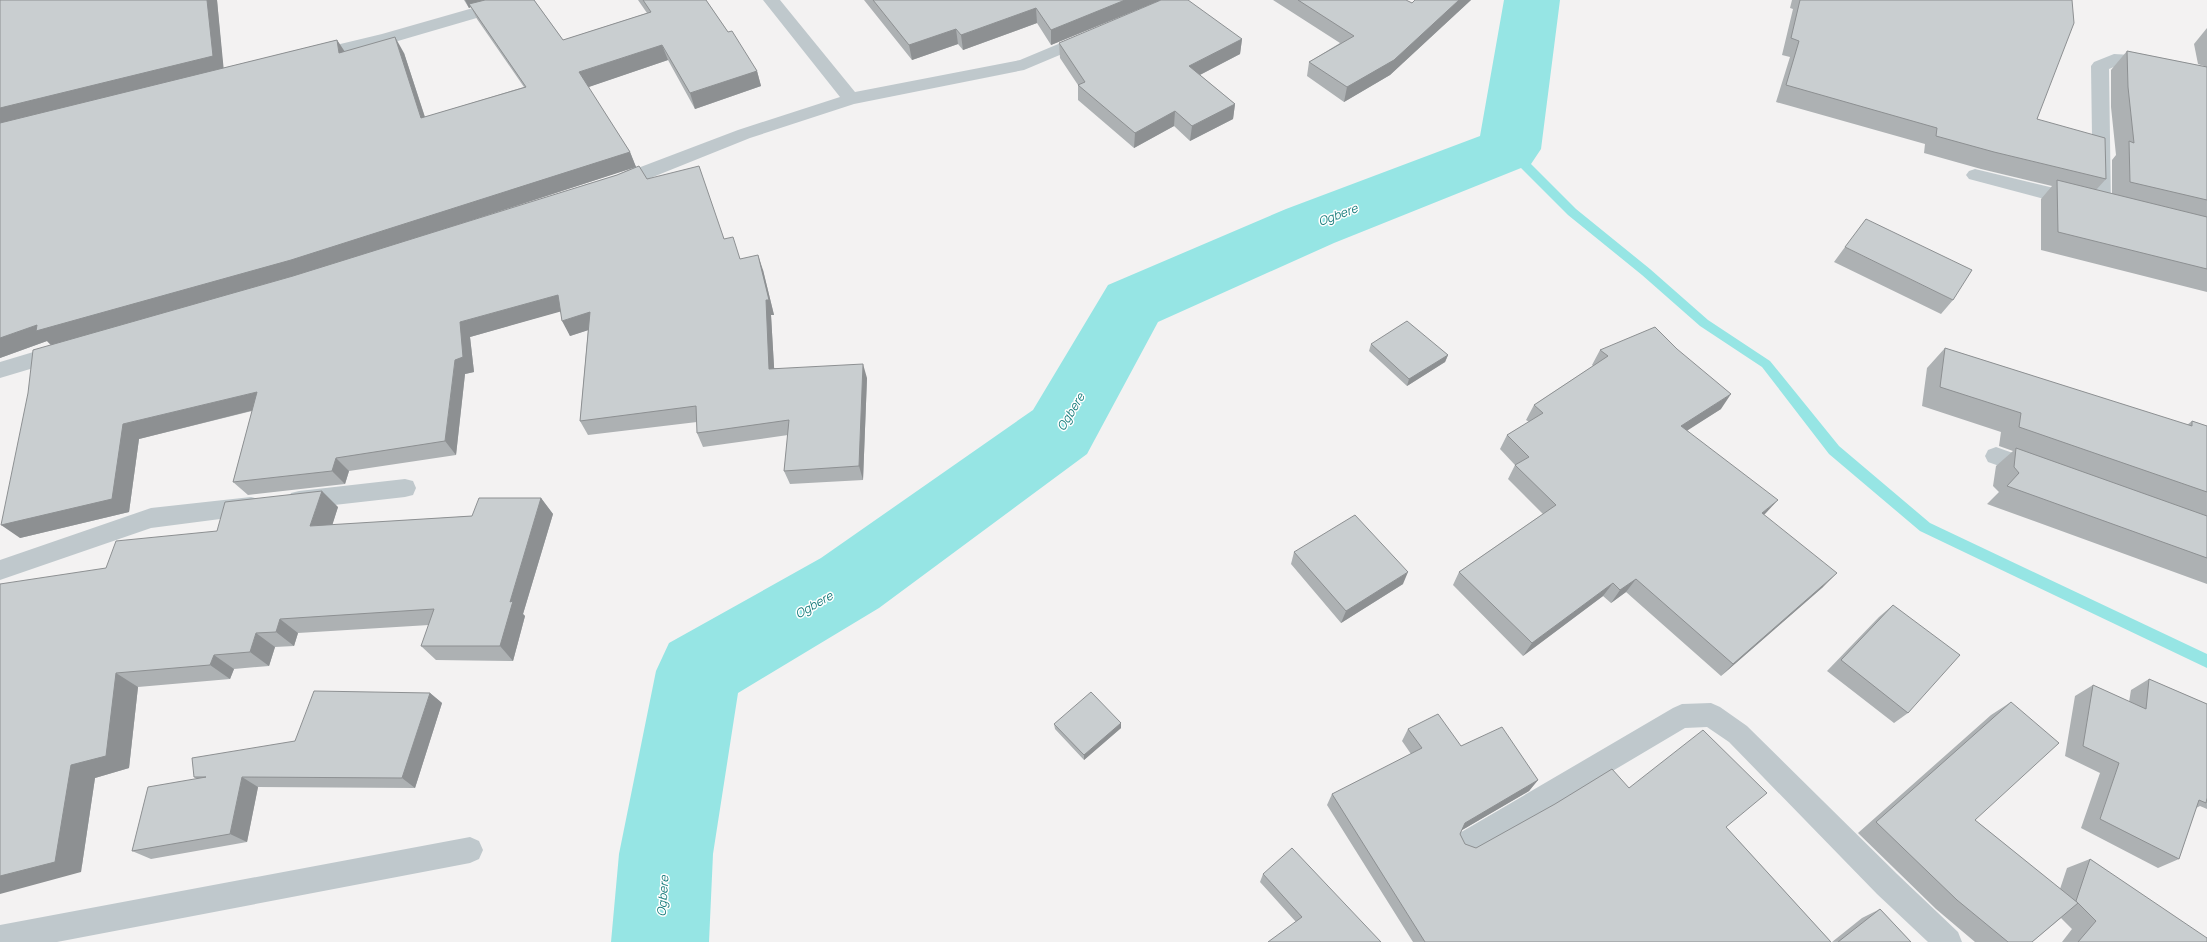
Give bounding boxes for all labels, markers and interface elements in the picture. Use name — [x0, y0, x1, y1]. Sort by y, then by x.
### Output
water label: Ogbere — [1316, 199, 1361, 230]
water label: Ogbere — [1053, 389, 1089, 434]
water label: Ogbere — [792, 586, 837, 622]
water label: Ogbere — [653, 874, 672, 917]

